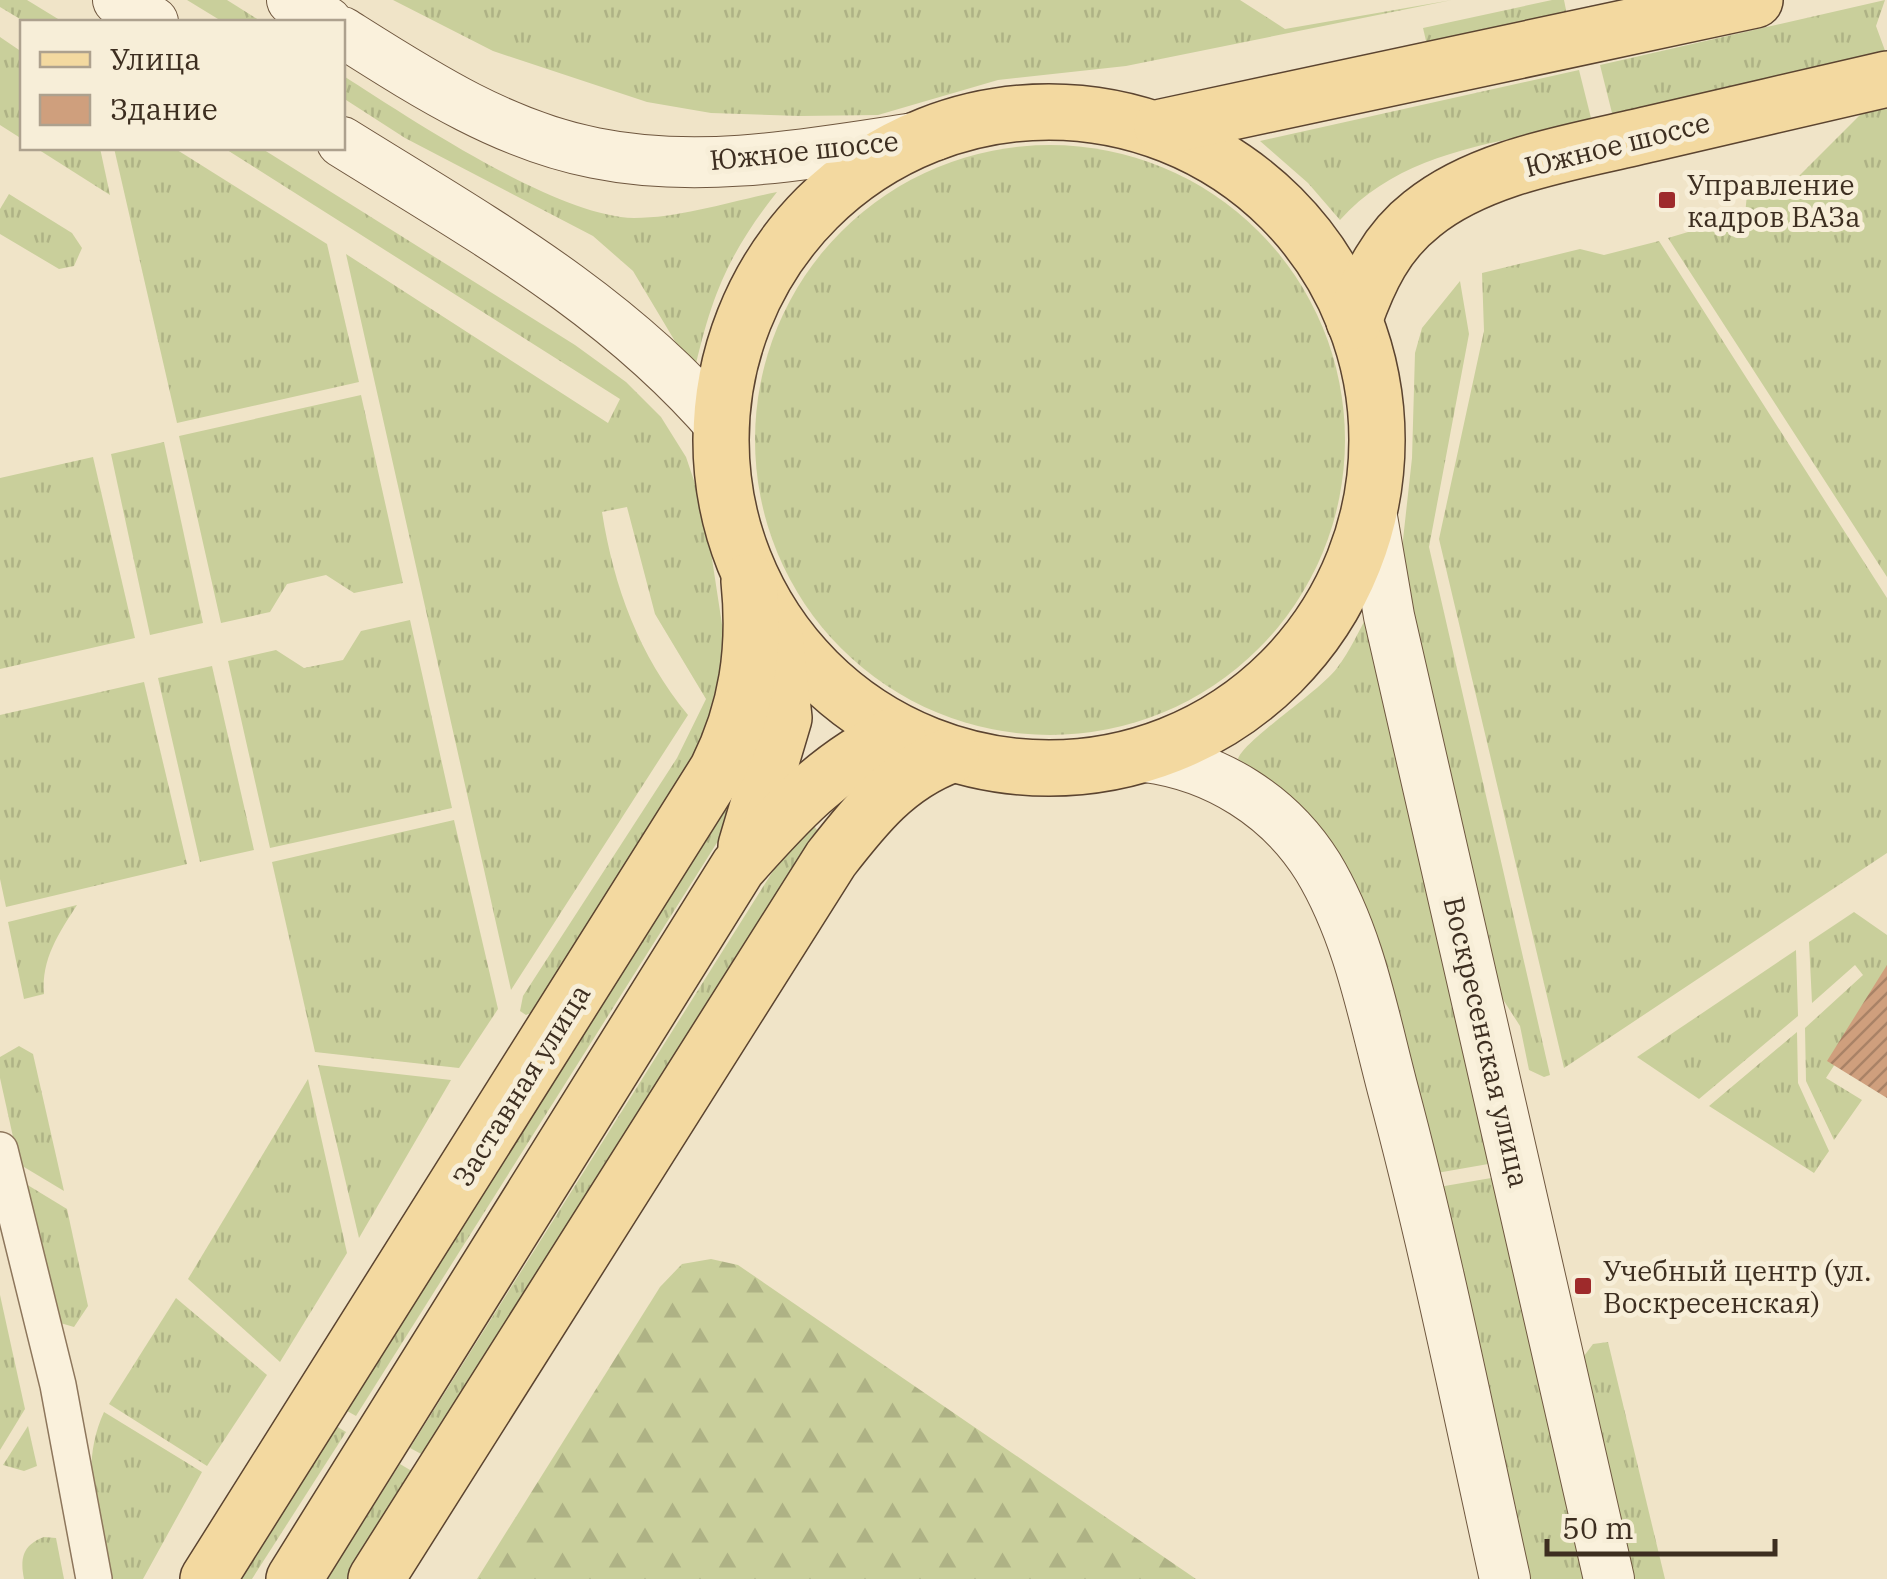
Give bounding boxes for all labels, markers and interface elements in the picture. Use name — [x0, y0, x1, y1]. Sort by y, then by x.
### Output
legend — [20, 20, 345, 150]
text: Улица — [110, 39, 201, 78]
text: Здание — [110, 89, 218, 128]
street label: Южное шоссе — [1520, 103, 1714, 185]
street label: Южное шоссе — [708, 122, 900, 178]
place label: Управление кадров ВАЗа — [1687, 166, 1861, 235]
marker: Управление кадров ВАЗа — [1656, 189, 1678, 211]
street label: Воскресенская улица — [1436, 893, 1538, 1191]
street label: Заставная улица — [444, 977, 598, 1193]
place label: Учебный центр (ул. Воскресенская) — [1603, 1252, 1872, 1321]
marker: Учебный центр (ул. Воскресенская) — [1572, 1275, 1594, 1297]
scale bar — [1547, 1494, 1774, 1556]
text: 50 m — [1562, 1508, 1634, 1547]

